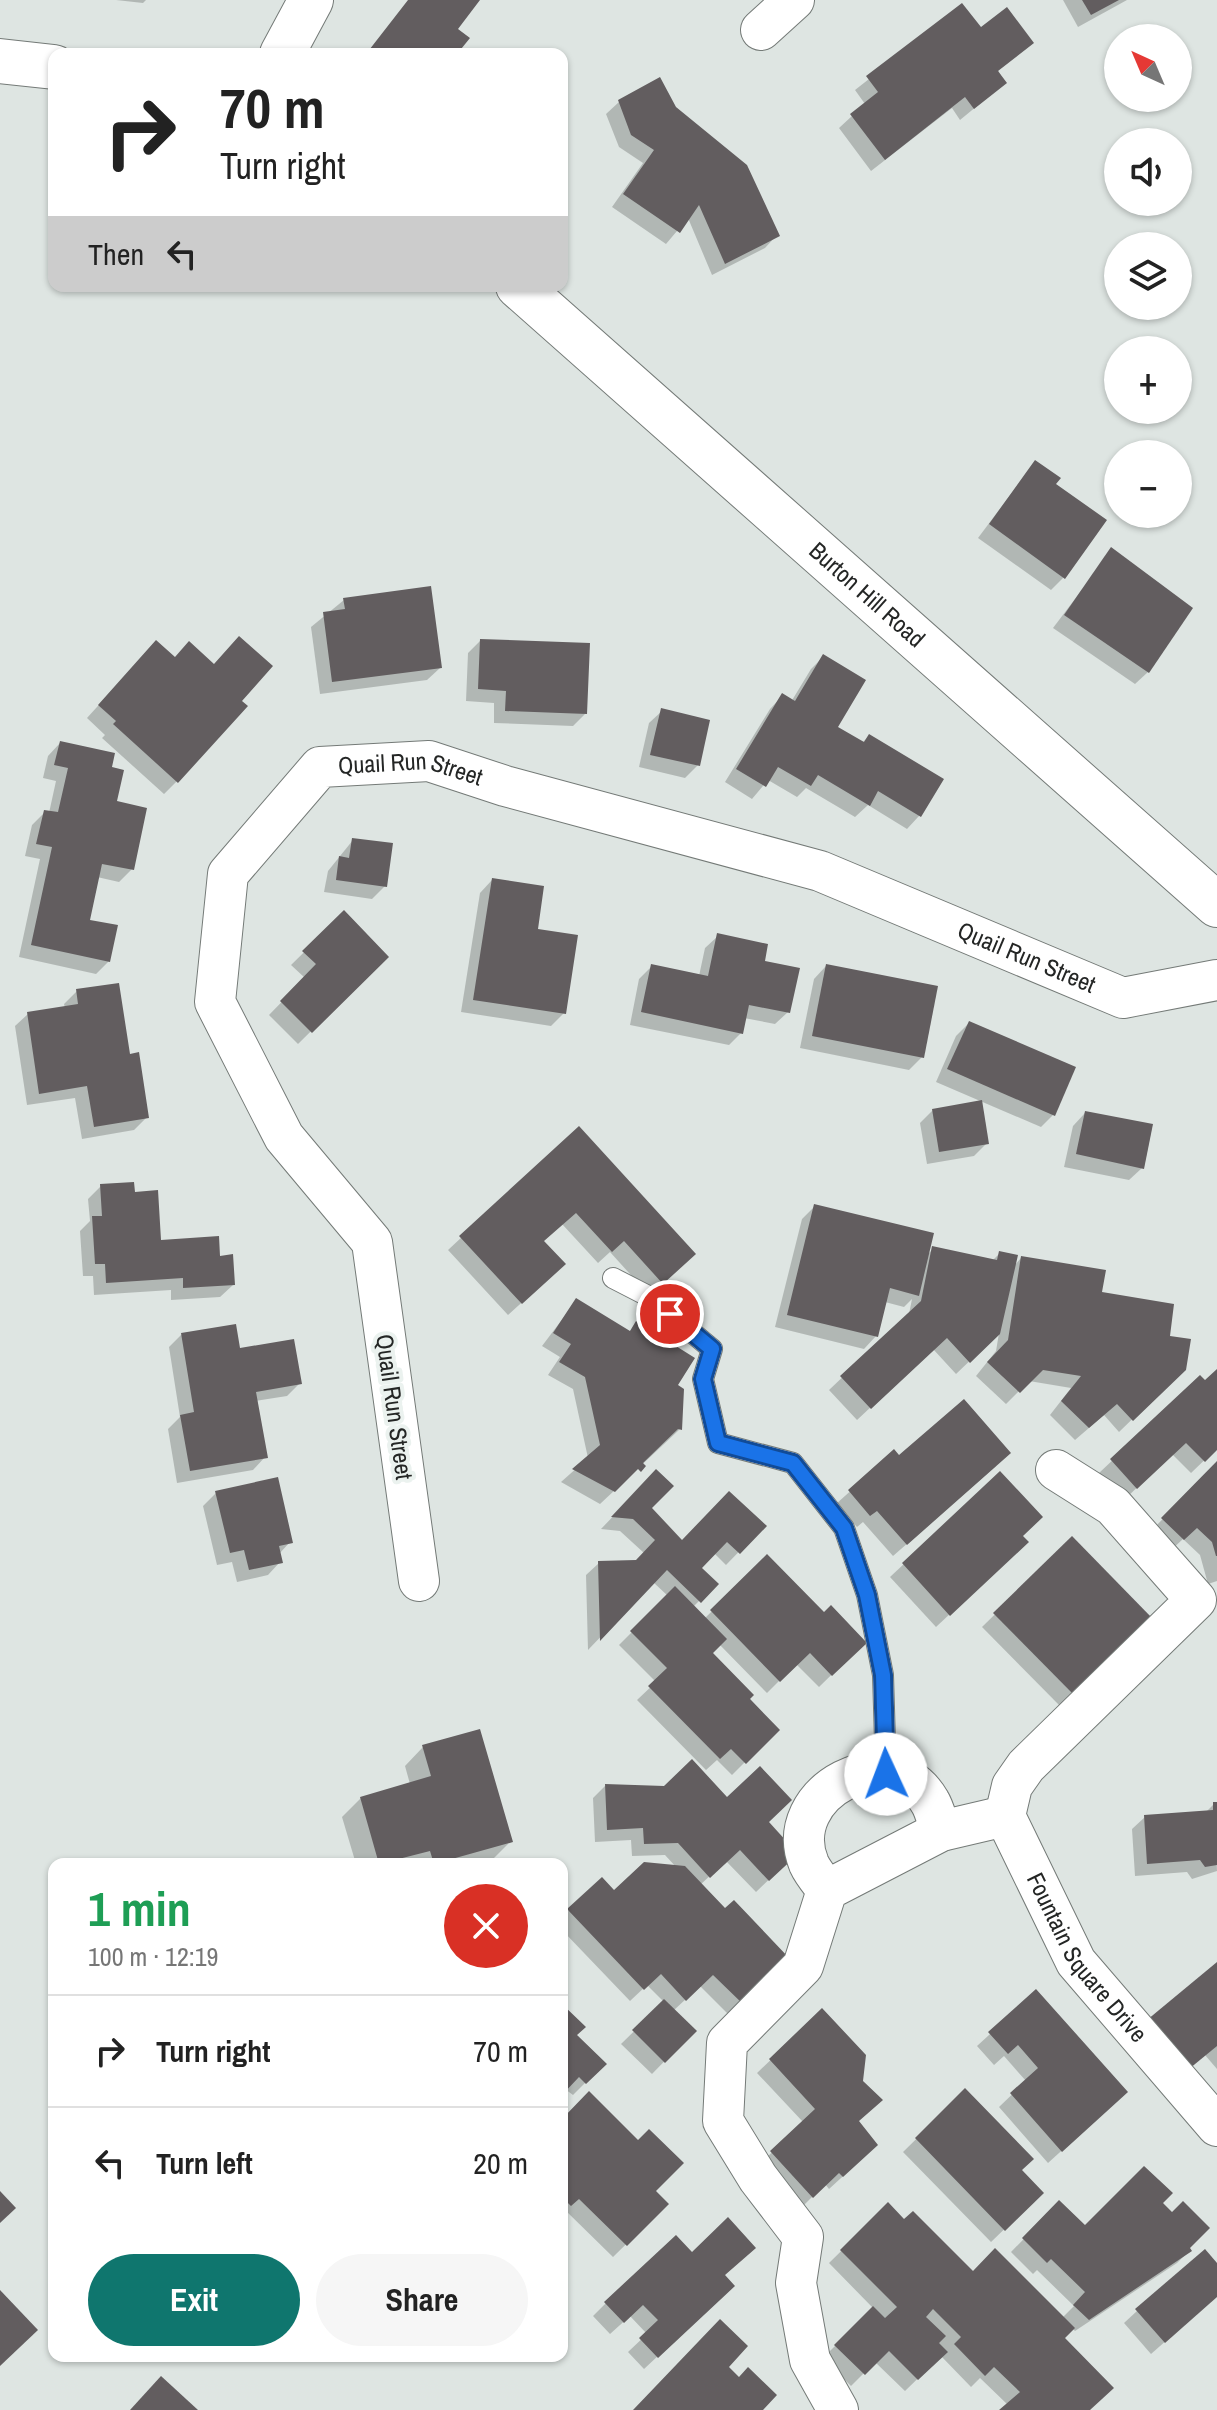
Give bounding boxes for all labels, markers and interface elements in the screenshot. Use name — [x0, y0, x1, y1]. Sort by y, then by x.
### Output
north arrow — [1104, 24, 1192, 112]
map controls — [1104, 24, 1192, 528]
text: 70 m — [220, 70, 325, 145]
icon: right — [88, 80, 192, 184]
button: sound — [1104, 128, 1192, 216]
text: Turn right — [220, 142, 345, 190]
icon: left — [160, 232, 204, 276]
button: layers — [1104, 232, 1192, 320]
text: Then — [88, 234, 144, 274]
button: + — [1104, 336, 1192, 424]
button: − — [1104, 440, 1192, 528]
street label: Burton Hill Road — [803, 534, 932, 654]
street label: Quail Run Street — [337, 744, 488, 793]
street label: Quail Run Street — [953, 914, 1101, 1000]
pin — [636, 1280, 704, 1348]
icon: arrive — [648, 1292, 692, 1336]
street label: Quail Run Street — [369, 1332, 421, 1482]
position arrow — [844, 1732, 928, 1816]
street label: Fountain Square Drive — [1020, 1867, 1155, 2049]
text: 1 min — [88, 1876, 191, 1941]
button: close — [444, 1884, 528, 1968]
text: 100 m · 12:19 — [88, 1939, 218, 1974]
icon: right — [88, 2029, 132, 2073]
text: Turn right — [156, 2031, 270, 2071]
text: 70 m — [473, 2031, 528, 2071]
icon: left — [88, 2141, 132, 2185]
text: Turn left — [156, 2143, 253, 2183]
text: 20 m — [473, 2143, 528, 2183]
button: Exit — [88, 2254, 300, 2346]
button: Share — [316, 2254, 528, 2346]

